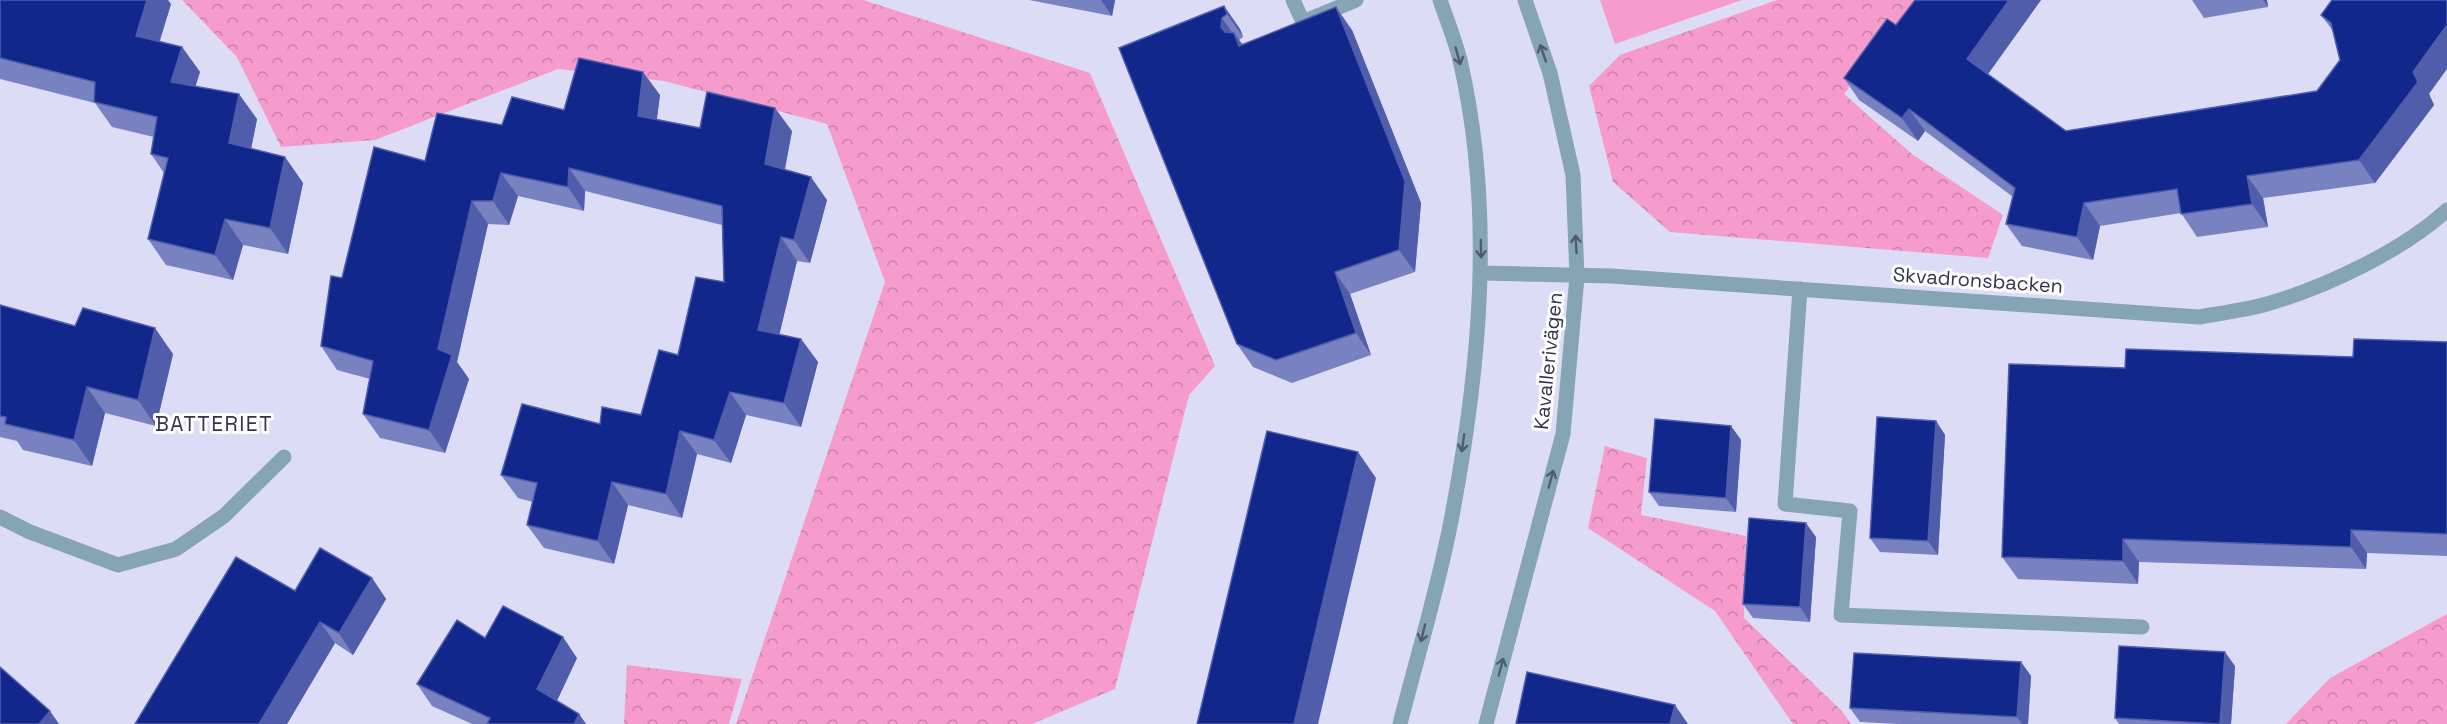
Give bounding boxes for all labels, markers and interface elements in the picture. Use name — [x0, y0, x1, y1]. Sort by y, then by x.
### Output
one-way arrow — [1537, 44, 1548, 63]
one-way arrow — [1453, 46, 1464, 65]
one-way arrow — [1570, 235, 1581, 255]
one-way arrow — [1475, 238, 1486, 258]
street label: Skvadronsbacken — [1892, 261, 2064, 299]
street label: Kavallerivägen — [1528, 291, 1568, 431]
district label: BATTERIET — [155, 410, 273, 437]
one-way arrow — [1457, 432, 1468, 452]
one-way arrow — [1545, 470, 1557, 489]
one-way arrow — [1417, 623, 1429, 642]
one-way arrow — [1495, 658, 1507, 677]

